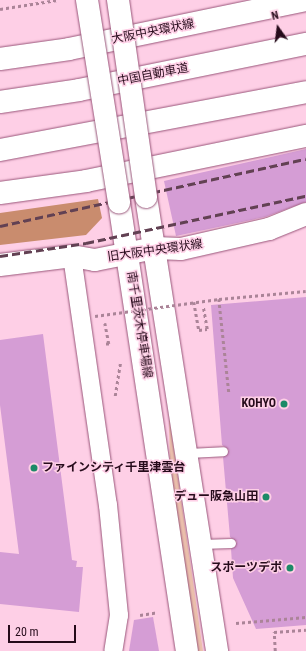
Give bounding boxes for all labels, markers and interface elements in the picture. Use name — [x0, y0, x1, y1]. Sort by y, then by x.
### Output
north arrow — [258, 8, 298, 48]
text: N — [270, 9, 280, 23]
street label: 大阪中央環状線 — [110, 17, 196, 47]
street label: 中国自動車道 — [116, 61, 190, 89]
street label: 旧大阪中央環状線 — [106, 237, 204, 265]
street label: 南千里茨木停車場線 — [123, 271, 155, 379]
place label: KOHYO — [242, 397, 276, 411]
marker: KOHYO — [279, 399, 289, 409]
place label: ファインシティ千里津雲台 — [42, 461, 186, 475]
marker: ファインシティ千里津雲台 — [29, 463, 39, 473]
place label: デュー阪急山田 — [174, 490, 258, 504]
marker: デュー阪急山田 — [261, 492, 271, 502]
place label: スポーツデポ — [210, 561, 282, 575]
marker: スポーツデポ — [285, 563, 295, 573]
scale bar — [10, 617, 78, 643]
text: 20 m — [15, 625, 39, 639]

